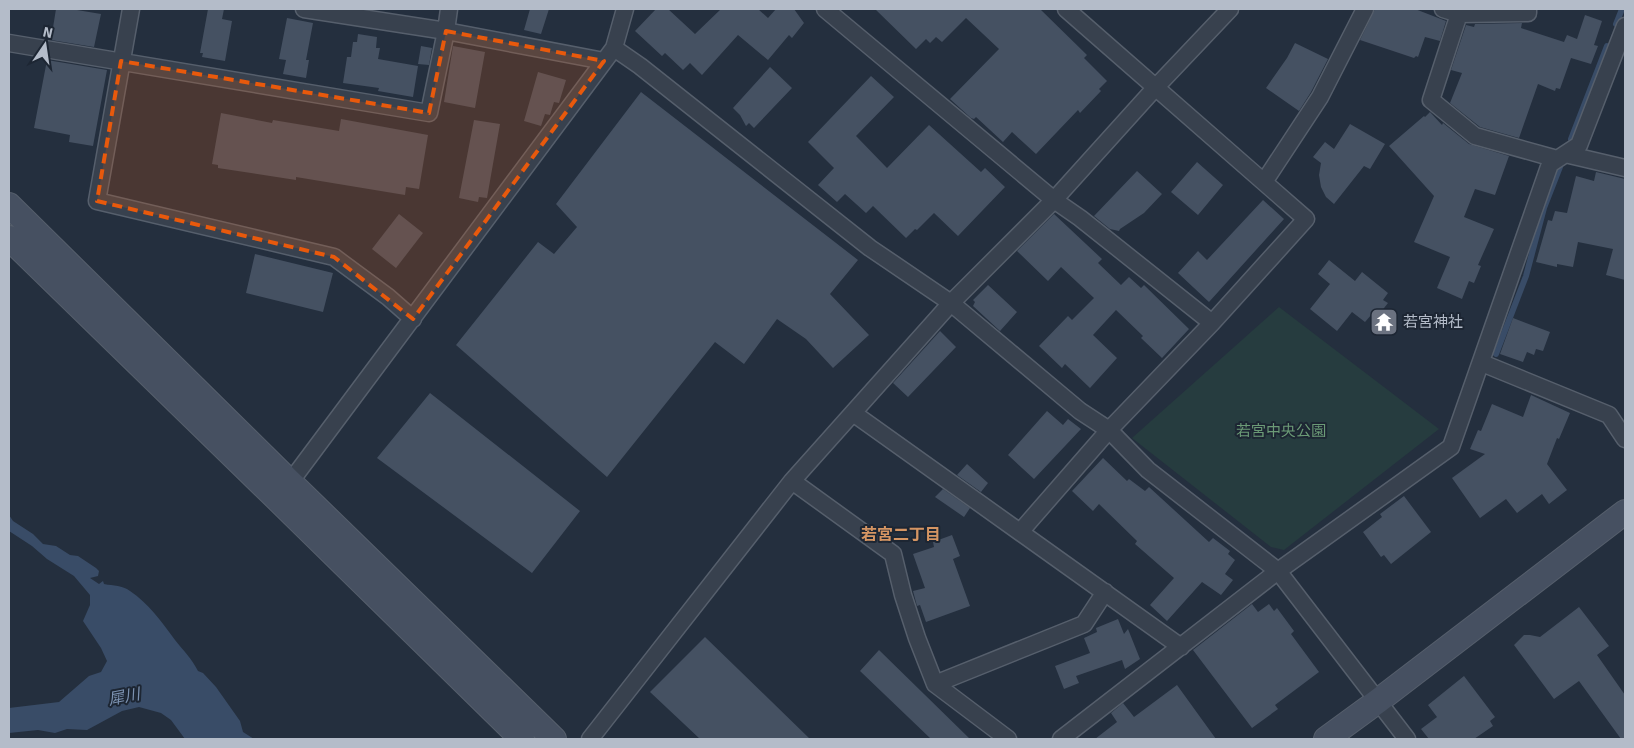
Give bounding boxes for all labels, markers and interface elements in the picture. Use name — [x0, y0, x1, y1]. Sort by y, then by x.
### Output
north arrow — [20, 20, 70, 70]
text: N — [41, 23, 54, 42]
temple icon: 若宮神社 — [1369, 307, 1399, 337]
place label: 若宮神社 — [1403, 313, 1463, 331]
park label: 若宮中央公園 — [1236, 422, 1326, 440]
district label: 若宮二丁目 — [861, 525, 941, 545]
water label: 犀川 — [106, 684, 144, 710]

